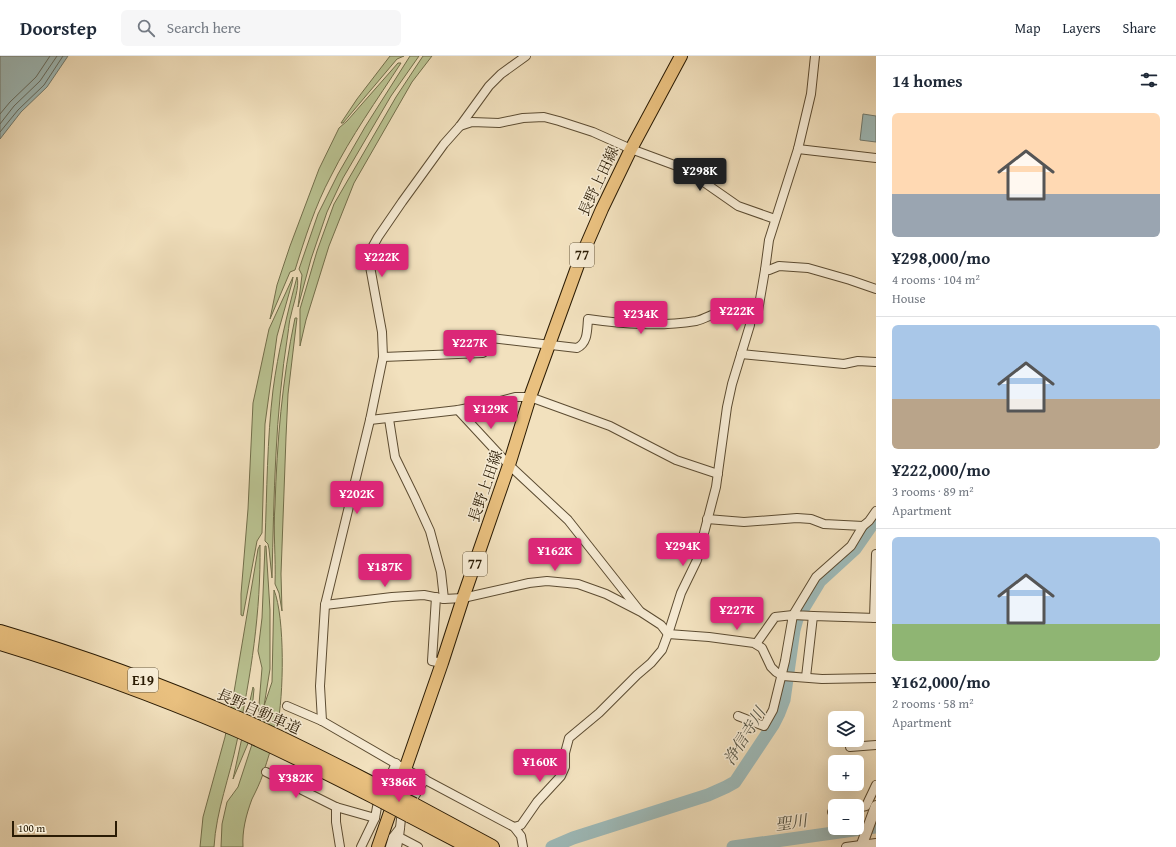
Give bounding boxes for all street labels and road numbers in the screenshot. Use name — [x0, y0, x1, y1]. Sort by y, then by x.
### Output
street label: 長野上田線 — [573, 143, 623, 219]
road number: 77 — [570, 243, 594, 267]
street label: 長野上田線 — [463, 447, 507, 525]
road number: 77 — [463, 552, 487, 576]
road number: E19 — [128, 668, 158, 692]
street label: 長野自動車道 — [214, 683, 304, 739]

